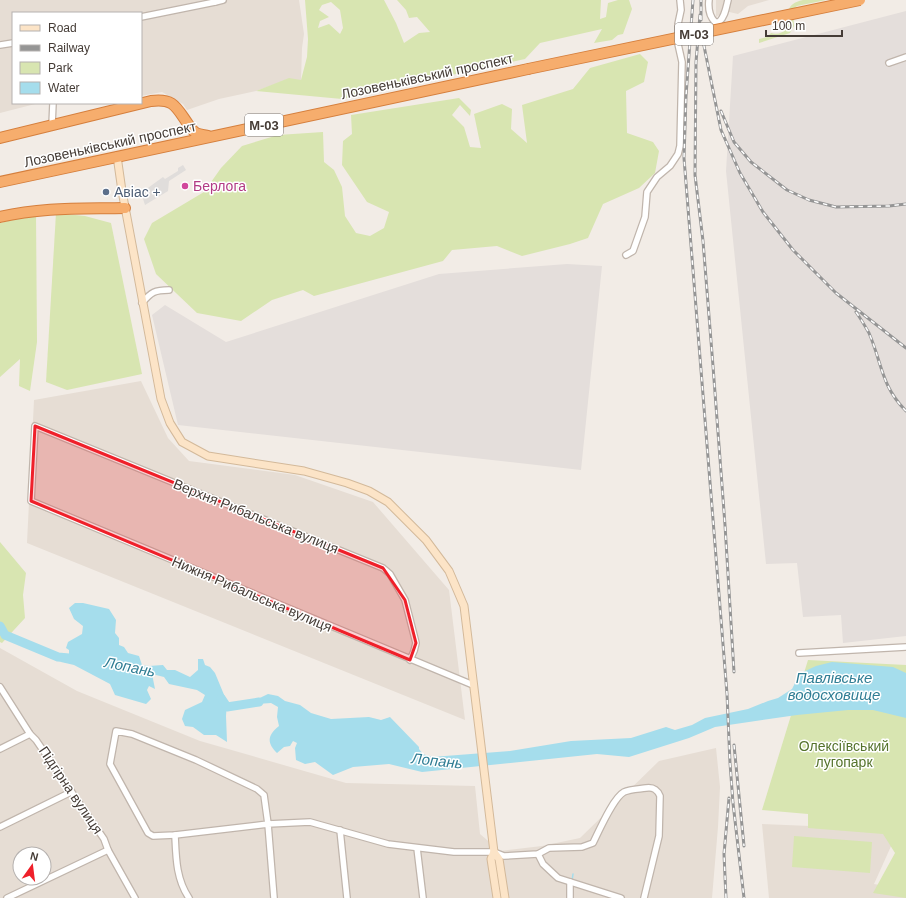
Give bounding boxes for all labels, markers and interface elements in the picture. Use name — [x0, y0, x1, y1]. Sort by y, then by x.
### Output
legend — [12, 12, 142, 104]
scale bar — [766, 12, 842, 38]
text: 100 m — [772, 19, 805, 33]
text: Road — [48, 21, 77, 35]
road number: М-03 — [675, 23, 713, 45]
text: Railway — [48, 41, 90, 55]
street label: Лозовеньківський проспект — [339, 50, 515, 102]
text: Park — [48, 61, 74, 75]
text: Water — [48, 81, 80, 95]
road number: М-03 — [245, 114, 283, 136]
street label: Лозовеньківський проспект — [22, 118, 198, 170]
place label: Берлога — [193, 178, 246, 194]
marker: Берлога — [180, 181, 190, 191]
place label: Авiас + — [114, 184, 161, 200]
marker: Авiас + — [101, 187, 111, 197]
street label: Верхня Рибальська вулиця — [171, 475, 341, 557]
street label: Нижня Рибальська вулиця — [170, 553, 334, 635]
water label: Лопань — [102, 653, 157, 680]
water label: Павлівське водосховище — [788, 669, 880, 703]
park label: Олексіївський лугопарк — [799, 738, 889, 770]
street label: Підгірна вулиця — [36, 743, 106, 837]
water label: Лопань — [410, 749, 464, 772]
north arrow — [12, 846, 52, 886]
text: N — [29, 850, 40, 863]

